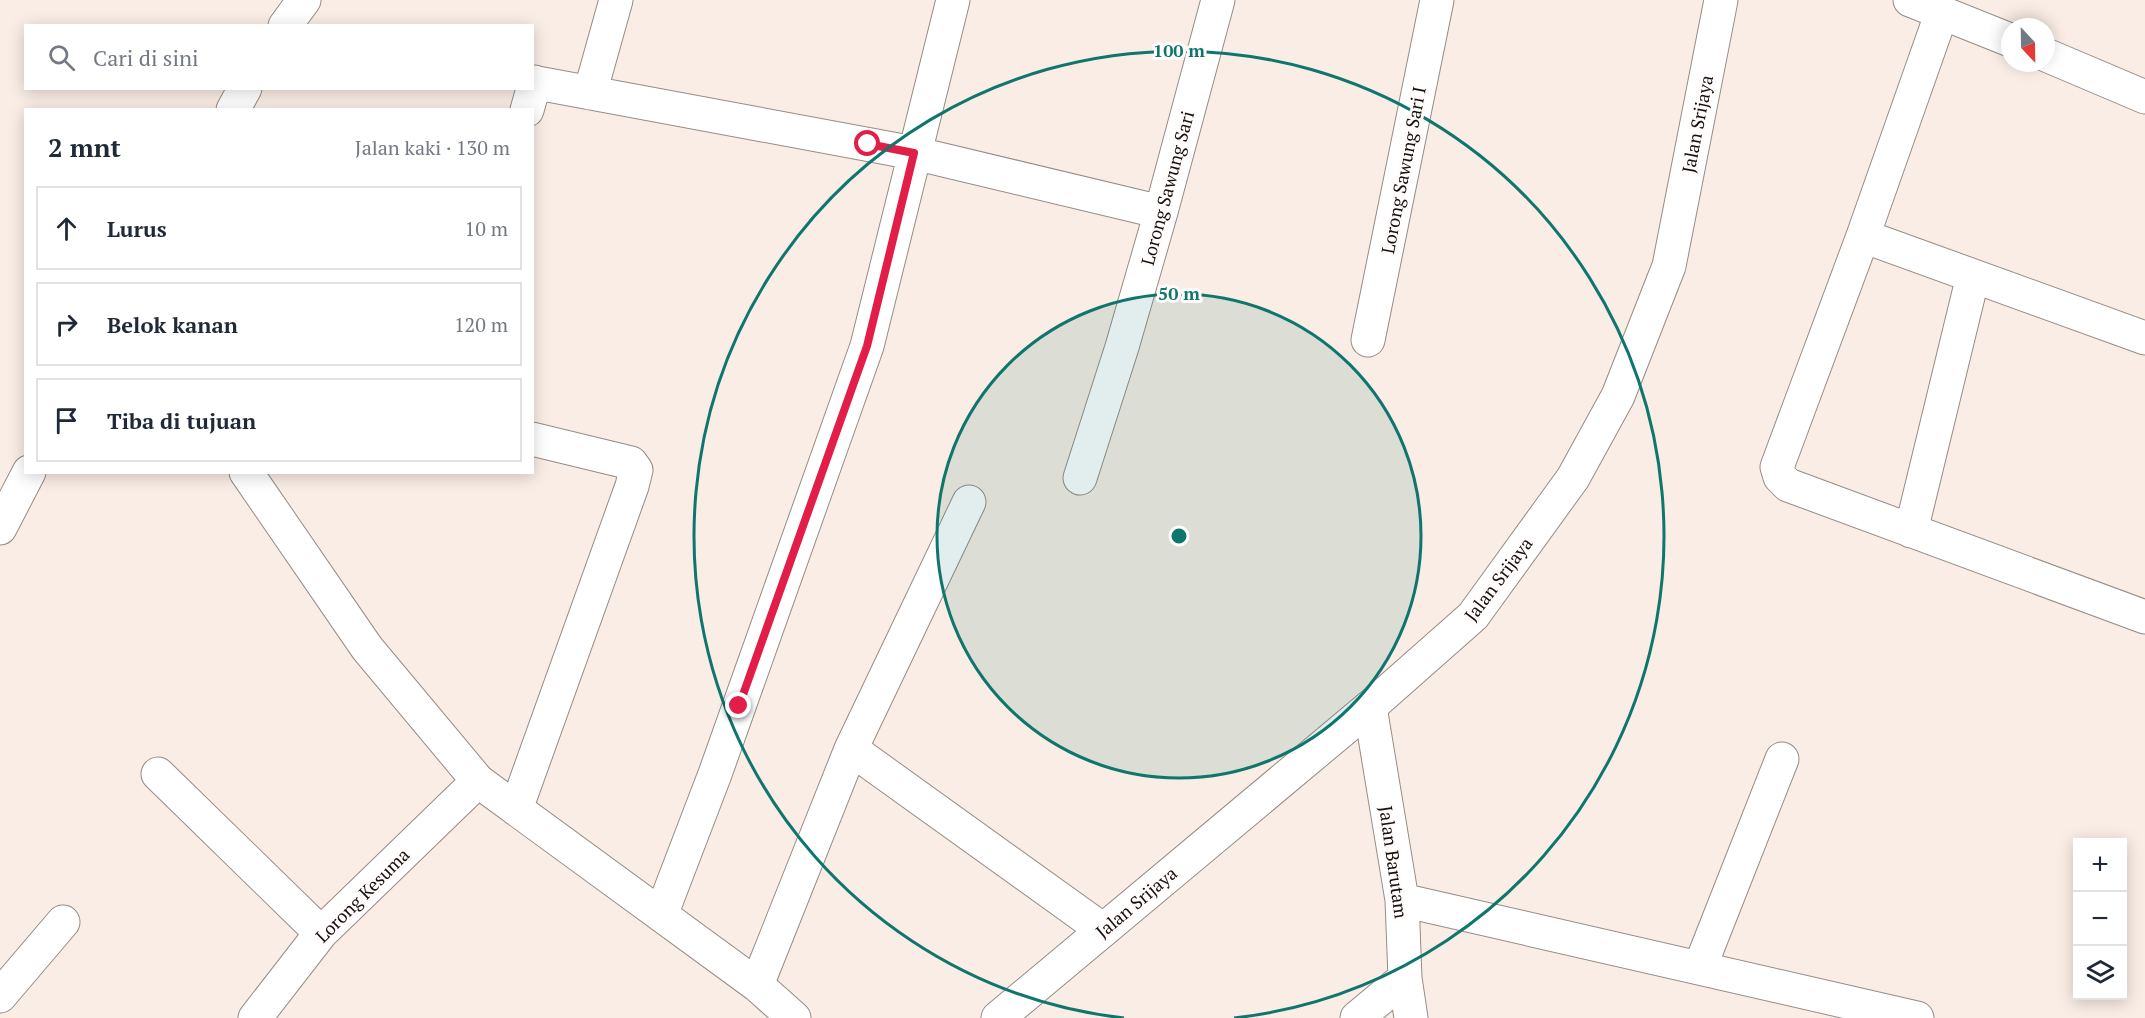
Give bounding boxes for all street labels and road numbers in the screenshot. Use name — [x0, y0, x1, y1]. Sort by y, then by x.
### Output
street label: Jalan Srijaya — [1676, 73, 1718, 175]
street label: Lorong Sawung Sari I — [1375, 84, 1431, 256]
street label: Lorong Sawung Sari — [1135, 108, 1199, 268]
street label: Jalan Srijaya — [1459, 532, 1537, 626]
street label: Jalan Barutam — [1374, 804, 1414, 920]
street label: Lorong Kesuma — [310, 843, 414, 947]
street label: Jalan Srijaya — [1090, 861, 1182, 943]

